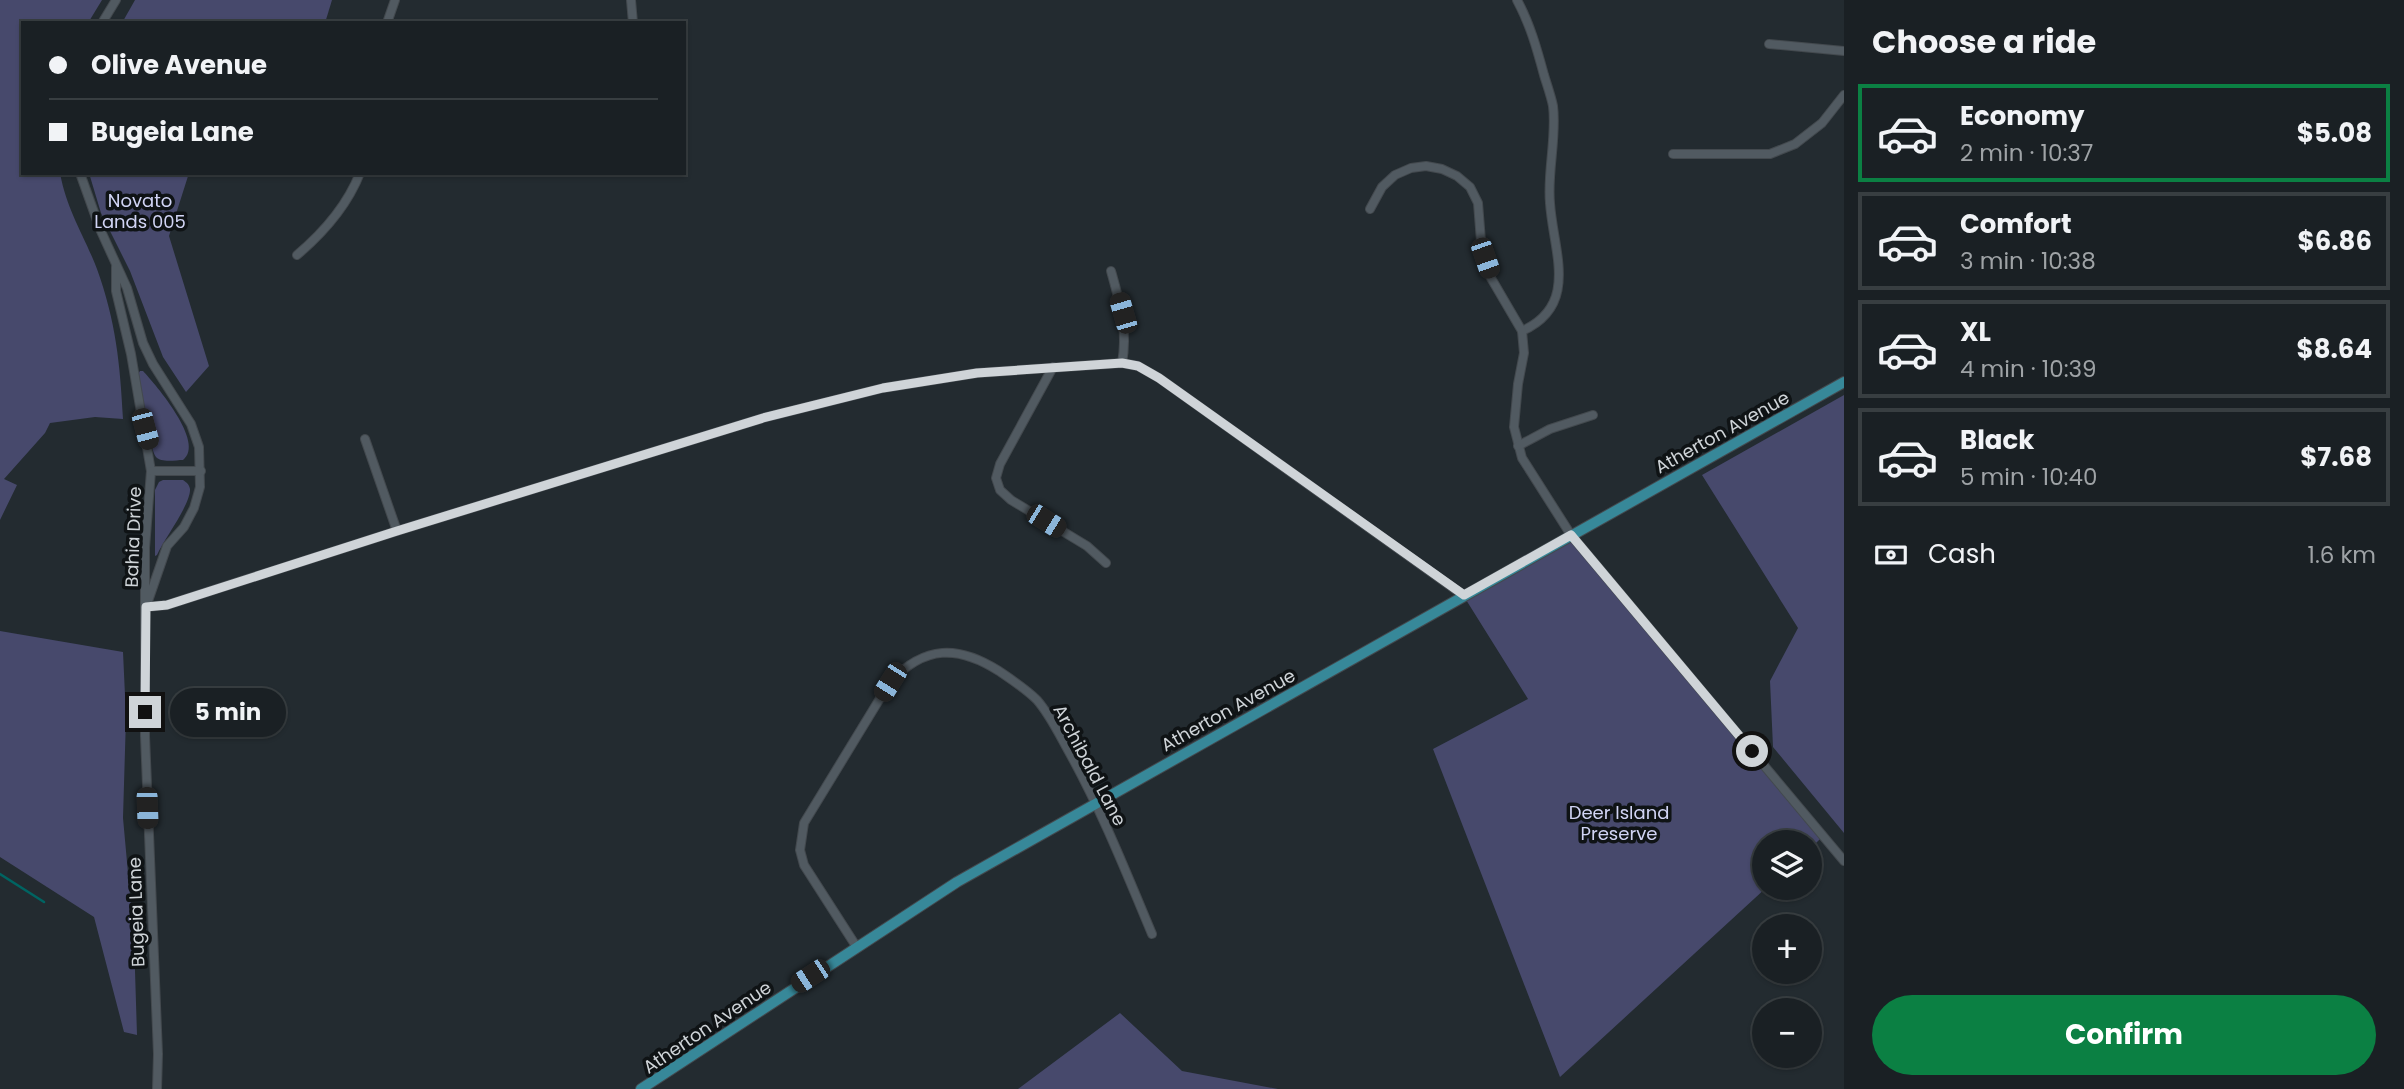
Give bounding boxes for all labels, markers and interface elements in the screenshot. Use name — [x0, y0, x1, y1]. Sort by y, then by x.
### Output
text: Choose a ride — [1872, 19, 2096, 64]
text: Olive Avenue — [91, 47, 267, 83]
text: Economy — [1960, 98, 2084, 134]
icon: car — [1876, 102, 1939, 165]
text: Bugeia Lane — [91, 114, 254, 150]
text: $5.08 — [2297, 115, 2372, 151]
text: 2 min · 10:37 — [1960, 137, 2093, 169]
park label: Novato Lands 005 — [94, 188, 186, 234]
text: Comfort — [1960, 206, 2072, 242]
icon: car — [1876, 210, 1939, 273]
text: $6.86 — [2298, 223, 2372, 259]
car — [1469, 235, 1502, 281]
text: 3 min · 10:38 — [1960, 245, 2096, 277]
car — [1108, 290, 1139, 336]
text: XL — [1960, 314, 1991, 350]
icon: car — [1876, 318, 1939, 381]
text: $8.64 — [2297, 331, 2372, 367]
text: 4 min · 10:39 — [1960, 353, 2097, 385]
street label: Atherton Avenue — [1650, 385, 1794, 479]
car — [130, 406, 161, 452]
text: Black — [1960, 422, 2034, 458]
icon: car — [1876, 426, 1939, 489]
text: $7.68 — [2300, 439, 2372, 475]
text: 5 min · 10:40 — [1960, 461, 2097, 493]
street label: Bahia Drive — [119, 486, 147, 588]
car — [1023, 501, 1070, 541]
icon: cash — [1872, 536, 1910, 574]
text: Cash — [1928, 536, 1996, 572]
text: 1.6 km — [2308, 539, 2376, 571]
car — [870, 659, 911, 705]
street label: Atherton Avenue — [1156, 663, 1300, 757]
callout: 5 min — [170, 688, 285, 736]
route end — [129, 696, 161, 728]
text: 5 min — [195, 696, 261, 728]
street label: Archibald Lane — [1047, 700, 1133, 830]
route start — [1736, 735, 1768, 767]
car — [136, 787, 159, 829]
park label: Deer Island Preserve — [1569, 800, 1669, 846]
map controls — [1752, 830, 1822, 1068]
button: layers — [1752, 830, 1822, 900]
street label: Bugeia Lane — [122, 857, 150, 967]
button: + — [1752, 914, 1822, 984]
car — [787, 956, 834, 996]
street label: Atherton Avenue — [638, 975, 776, 1079]
button: Confirm — [1872, 995, 2376, 1075]
button: − — [1752, 998, 1822, 1068]

